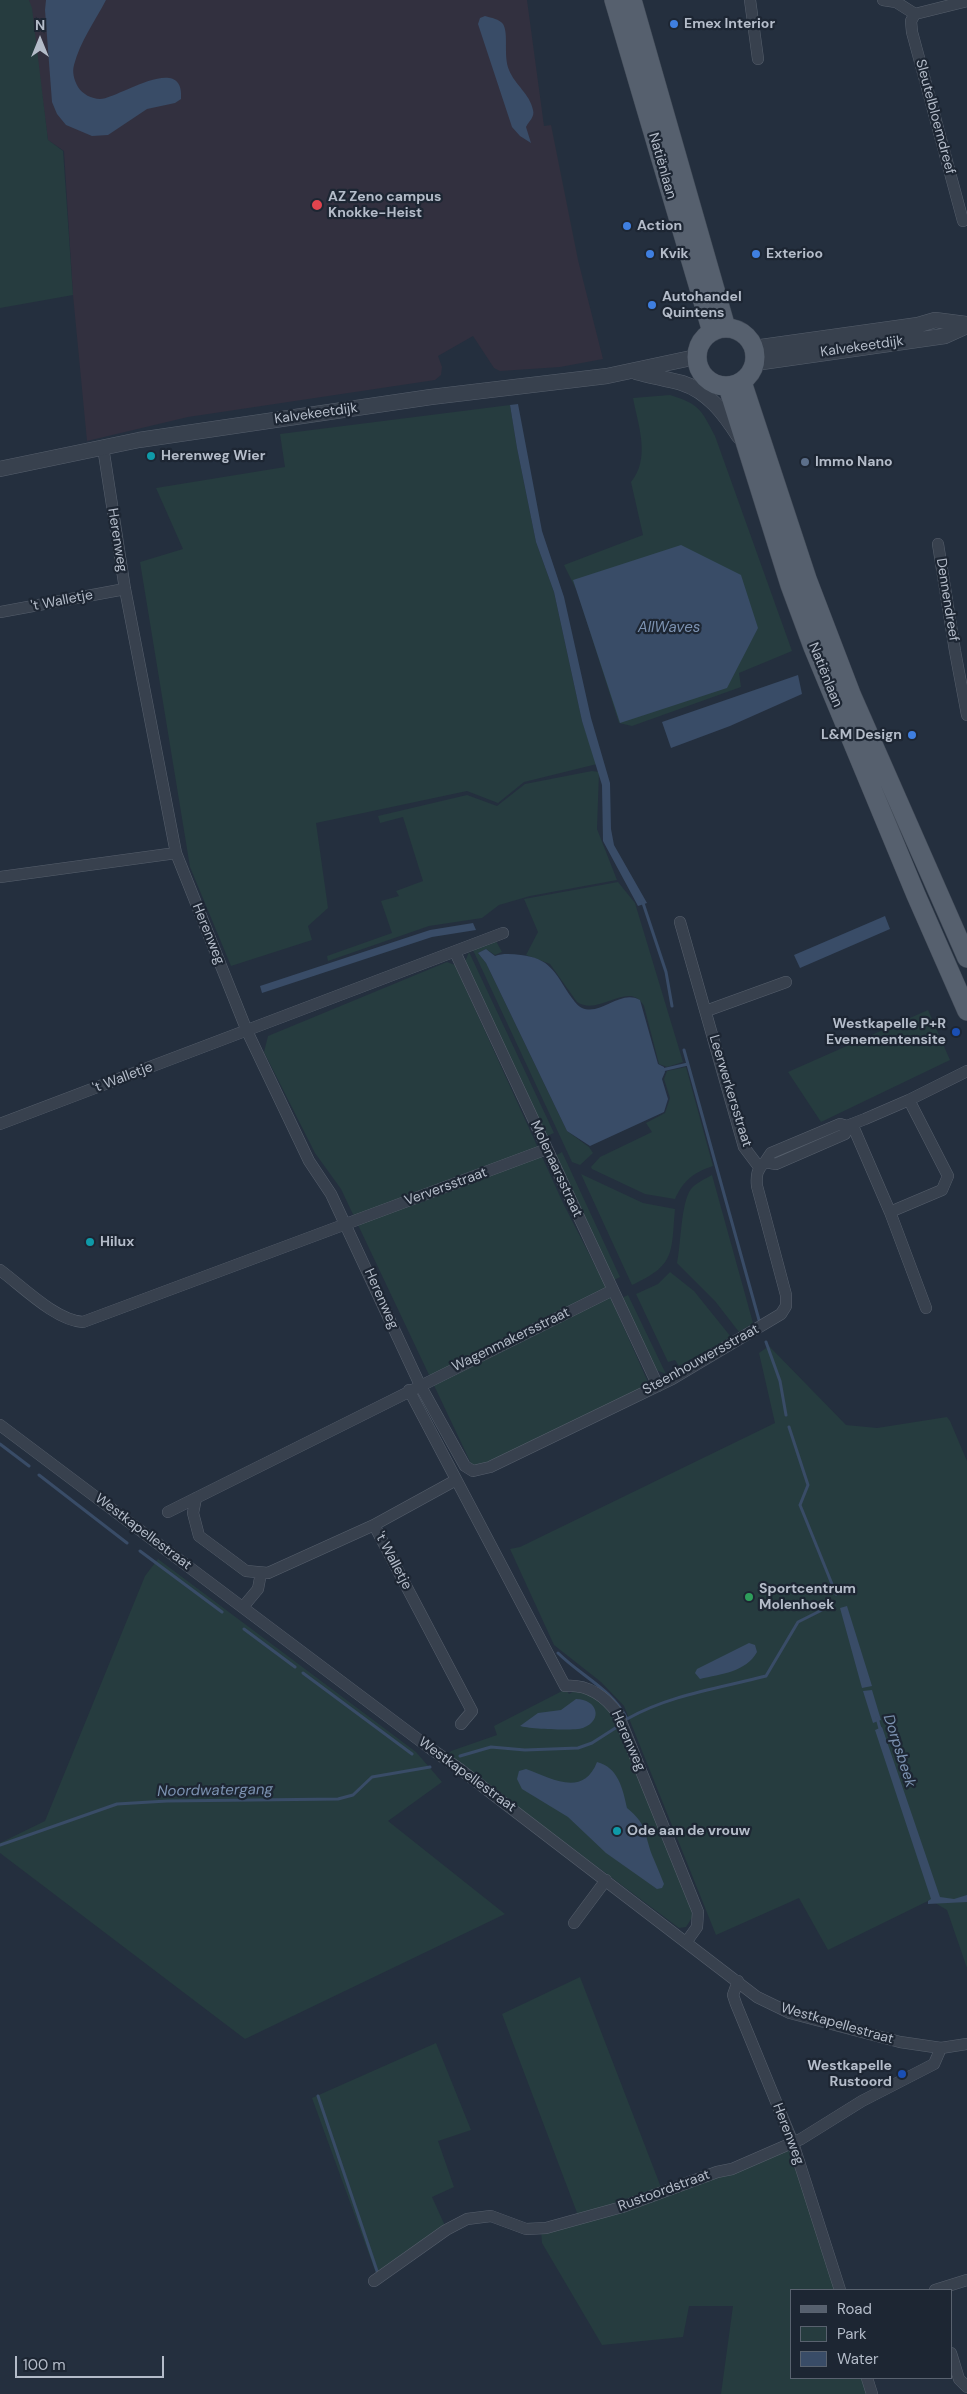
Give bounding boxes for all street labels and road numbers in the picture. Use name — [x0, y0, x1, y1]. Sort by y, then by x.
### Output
street label: Sleutelbloemdreef — [912, 58, 958, 176]
street label: Natiënlaan — [645, 131, 679, 201]
street label: Kalvekeetdijk — [819, 333, 905, 361]
street label: Kalvekeetdijk — [273, 400, 359, 428]
street label: Herenweg — [104, 507, 130, 573]
street label: Dennendreef — [932, 557, 962, 643]
street label: 't Walletje — [30, 587, 94, 615]
street label: Natiënlaan — [804, 640, 846, 710]
street label: Herenweg — [188, 901, 228, 967]
street label: Leerwerkersstraat — [705, 1033, 755, 1149]
street label: 't Walletje — [91, 1059, 155, 1097]
street label: Molenaarsstraat — [526, 1118, 586, 1220]
street label: Verversstraat — [402, 1164, 490, 1210]
street label: Herenweg — [360, 1266, 402, 1332]
street label: Wagenmakersstraat — [449, 1304, 573, 1376]
street label: Steenhouwersstraat — [640, 1321, 762, 1399]
street label: Westkapellestraat — [91, 1490, 195, 1574]
street label: 't Walletje — [371, 1529, 415, 1593]
street label: Herenweg — [607, 1708, 649, 1774]
street label: Westkapellestraat — [415, 1734, 519, 1816]
street label: Westkapellestraat — [779, 2000, 895, 2048]
street label: Herenweg — [769, 2101, 807, 2167]
street label: Rustoordstraat — [616, 2167, 712, 2215]

